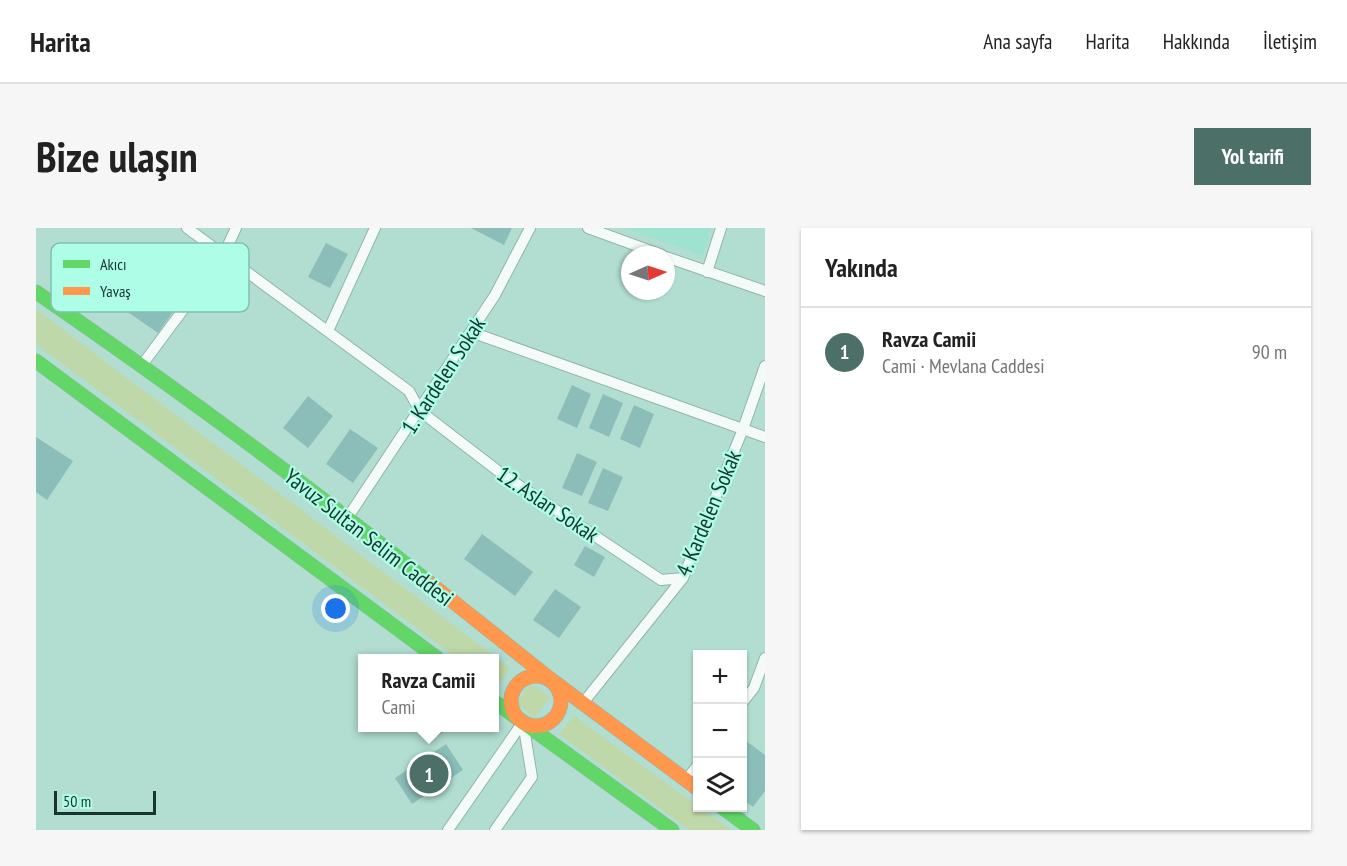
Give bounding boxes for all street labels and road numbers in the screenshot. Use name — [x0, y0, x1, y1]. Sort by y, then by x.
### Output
street label: 1. Kardelen Sokak — [395, 311, 492, 439]
street label: 4. Kardelen Sokak — [669, 445, 747, 580]
street label: 12. Aslan Sokak — [492, 460, 605, 549]
street label: Yavuz Sultan Selim Caddesi — [279, 462, 459, 612]

